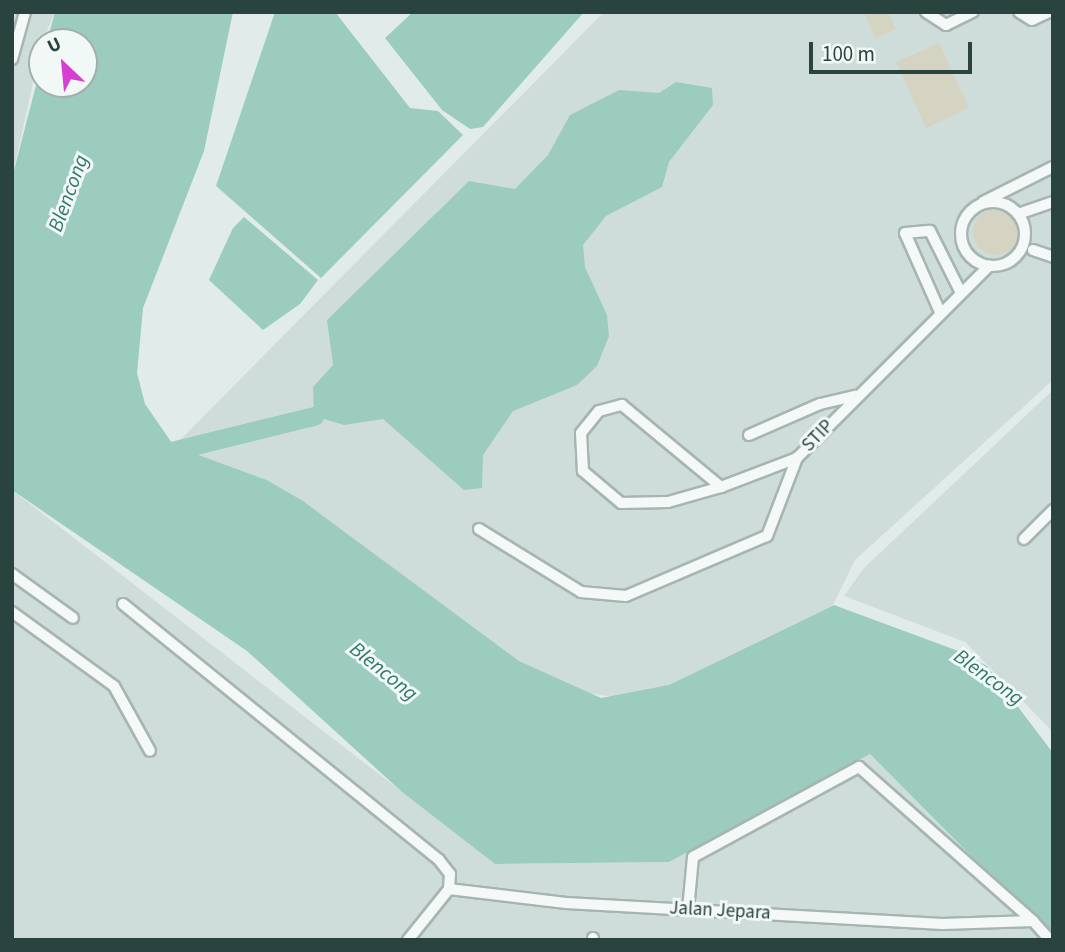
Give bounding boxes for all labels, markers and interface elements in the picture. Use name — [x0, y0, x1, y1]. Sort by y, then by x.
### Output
north arrow — [28, 28, 98, 98]
scale bar — [813, 28, 976, 72]
text: U — [43, 31, 66, 60]
text: 100 m — [822, 39, 875, 69]
water label: Blencong — [42, 151, 94, 235]
street label: STIP — [797, 415, 839, 457]
water label: Blencong — [345, 636, 423, 706]
water label: Blencong — [949, 643, 1029, 711]
street label: Jalan Jepara — [669, 897, 771, 925]

